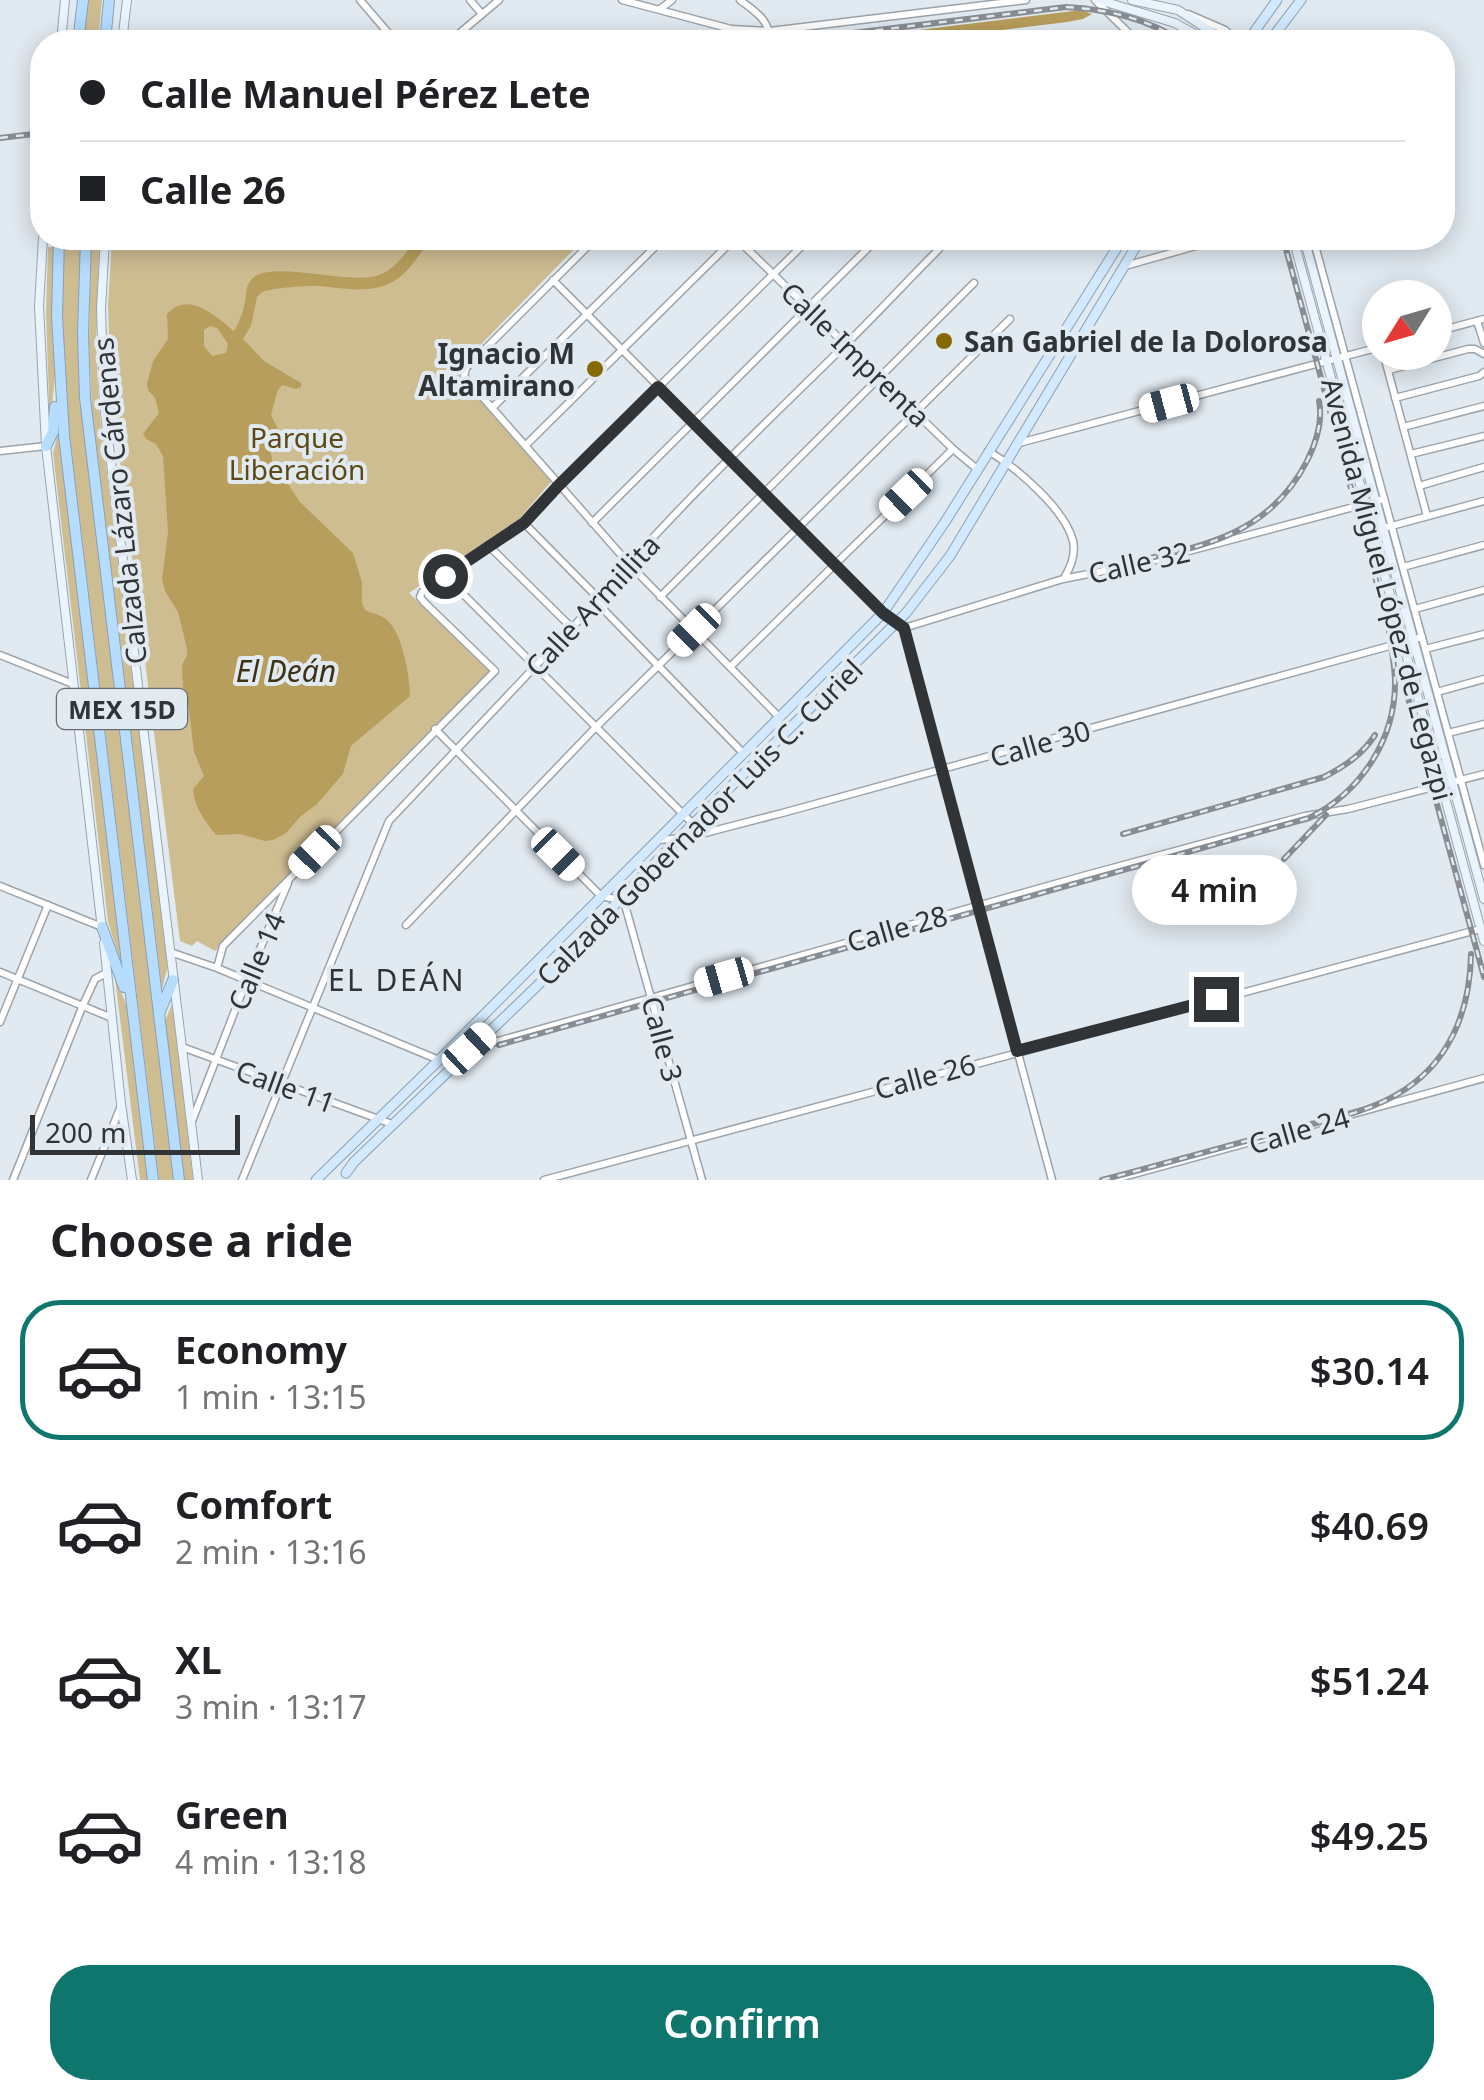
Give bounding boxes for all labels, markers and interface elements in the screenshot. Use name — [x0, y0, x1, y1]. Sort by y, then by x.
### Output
text: Calle Manuel Pérez Lete — [140, 67, 591, 119]
text: Calle 26 — [140, 163, 286, 215]
street label: Calle Imprenta — [773, 273, 939, 435]
north arrow — [1362, 280, 1452, 370]
map controls — [1362, 280, 1452, 370]
place label: San Gabriel de la Dolorosa — [964, 322, 1328, 360]
marker: San Gabriel de la Dolorosa — [933, 330, 955, 352]
place label: Ignacio M Altamirano — [418, 334, 575, 404]
street label: Calzada Lázaro Cárdenas — [83, 336, 155, 666]
marker: Ignacio M Altamirano — [584, 358, 606, 380]
street label: Avenida Miguel López de Legazpi — [1313, 373, 1463, 805]
car — [1136, 381, 1202, 425]
park label: Parque Liberación — [229, 418, 365, 488]
car — [874, 463, 938, 527]
street label: Calle Armillita — [516, 526, 668, 684]
street label: Calle 32 — [1085, 532, 1193, 592]
route start — [423, 554, 468, 599]
car — [662, 598, 726, 662]
water label: El Deán — [236, 650, 336, 691]
street label: Calzada Gobernador Luis C. Curiel — [528, 651, 870, 993]
road number: MEX 15D — [57, 689, 187, 729]
street label: Calle 30 — [985, 711, 1095, 775]
car — [283, 820, 347, 884]
car — [526, 822, 590, 886]
callout: 4 min — [1134, 854, 1298, 924]
text: 4 min — [1171, 868, 1258, 911]
street label: Calle 28 — [842, 896, 952, 960]
street label: Calle 14 — [218, 906, 294, 1016]
car — [691, 954, 757, 1000]
district label: EL DEÁN — [328, 959, 466, 1000]
route end — [1194, 977, 1239, 1022]
street label: Calle 3 — [633, 992, 693, 1086]
car — [437, 1018, 501, 1080]
street label: Calle 26 — [870, 1044, 980, 1108]
street label: Calle 11 — [231, 1051, 341, 1121]
street label: Calle 24 — [1244, 1098, 1354, 1162]
scale bar — [30, 1110, 240, 1154]
text: 200 m — [45, 1113, 127, 1151]
text: Choose a ride — [50, 1209, 353, 1270]
text: Economy — [175, 1323, 347, 1375]
icon: car — [55, 1325, 145, 1415]
text: $30.14 — [1310, 1344, 1429, 1396]
text: 1 min · 13:15 — [175, 1375, 367, 1418]
text: Comfort — [175, 1478, 332, 1530]
icon: car — [55, 1480, 145, 1570]
text: $40.69 — [1310, 1499, 1429, 1551]
text: 2 min · 13:16 — [175, 1530, 367, 1573]
text: XL — [175, 1633, 222, 1685]
icon: car — [55, 1635, 145, 1725]
text: $51.24 — [1310, 1654, 1429, 1706]
text: 3 min · 13:17 — [175, 1685, 367, 1728]
text: Green — [175, 1788, 289, 1840]
icon: car — [55, 1790, 145, 1880]
text: $49.25 — [1310, 1809, 1429, 1861]
text: 4 min · 13:18 — [175, 1840, 367, 1883]
button: Confirm — [50, 1965, 1434, 2080]

